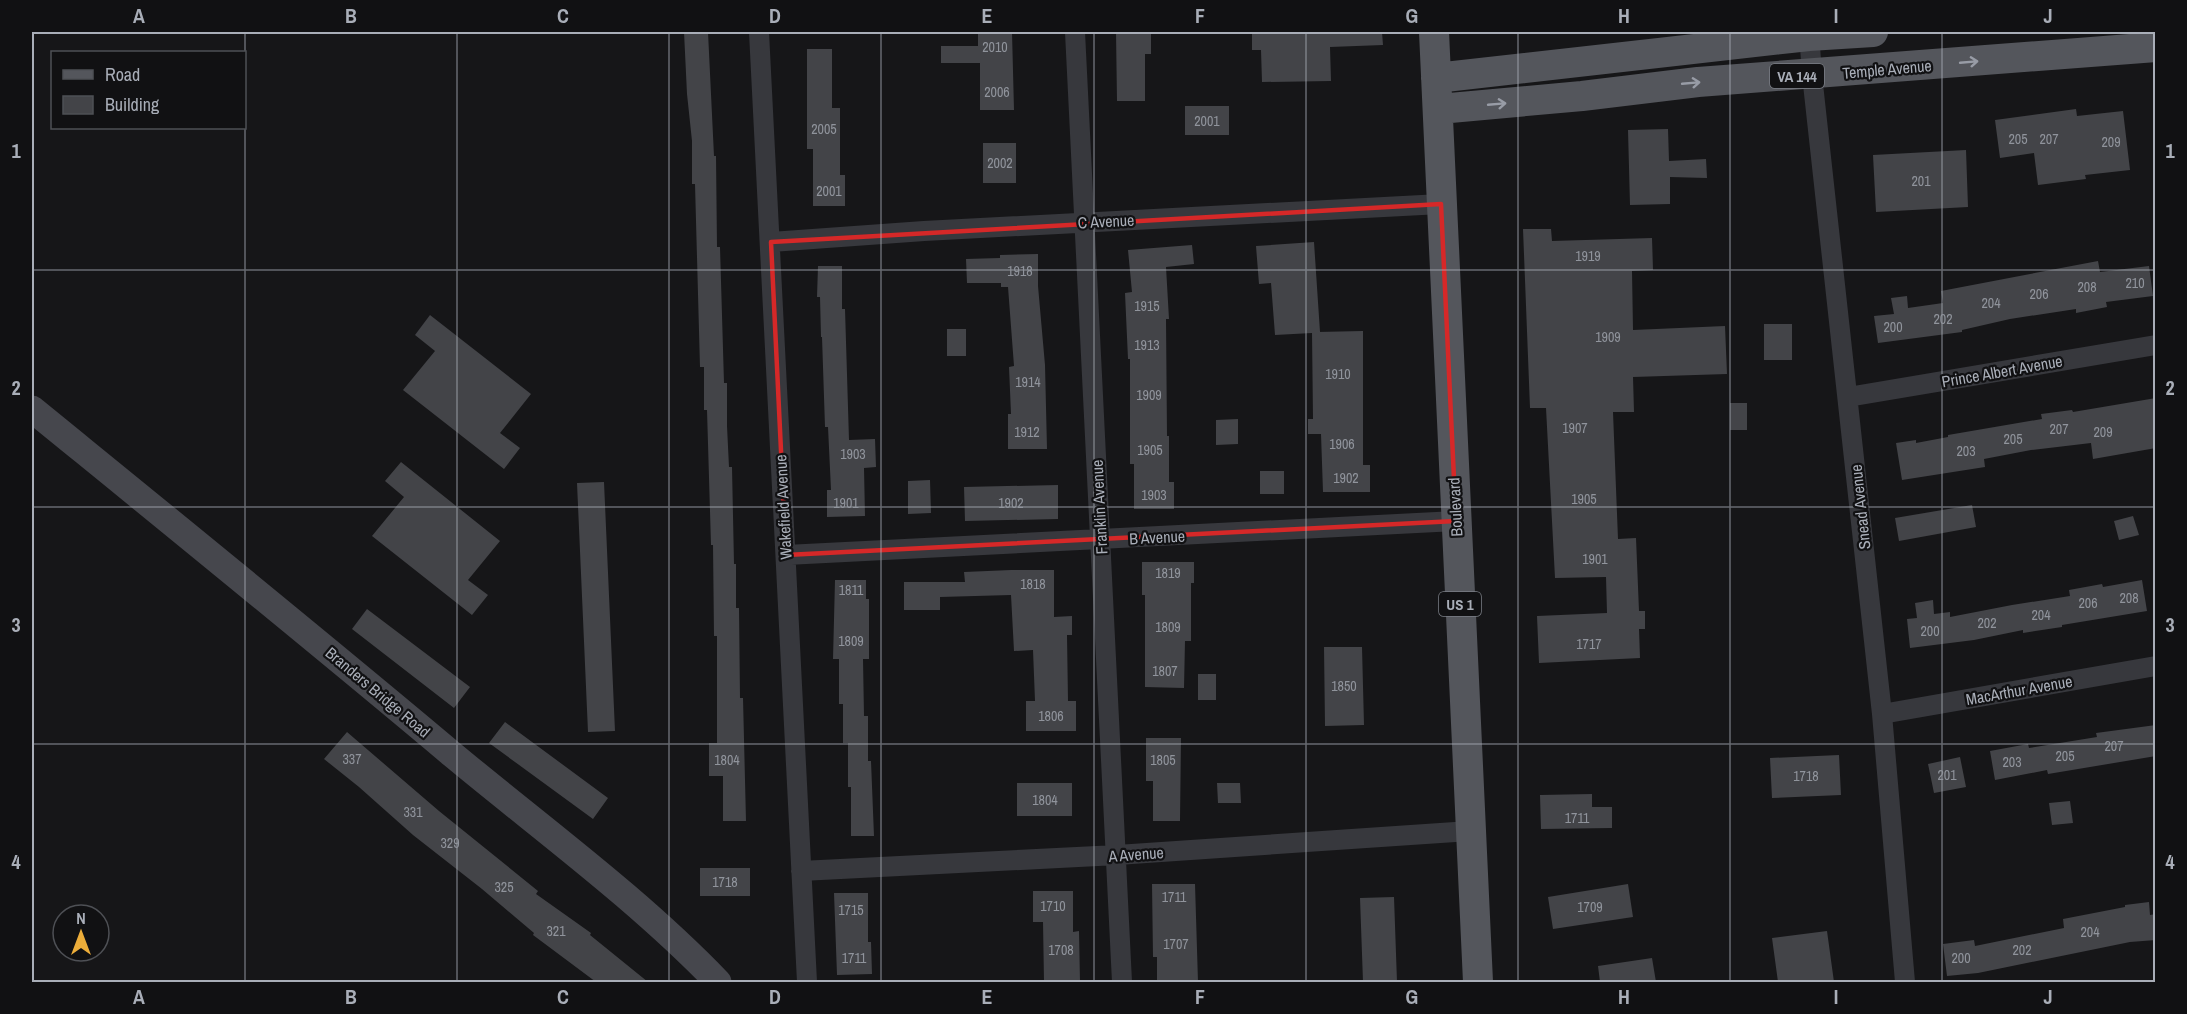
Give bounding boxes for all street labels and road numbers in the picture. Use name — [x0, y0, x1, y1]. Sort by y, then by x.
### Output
street label: Temple Avenue — [1841, 54, 1933, 84]
road number: VA 144 — [1770, 64, 1824, 88]
street label: C Avenue — [1077, 209, 1135, 233]
street label: Prince Albert Avenue — [1940, 350, 2064, 392]
street label: Wakefield Avenue — [769, 454, 797, 560]
street label: Franklin Avenue — [1086, 459, 1112, 555]
street label: Snead Avenue — [1845, 464, 1875, 550]
street label: Boulevard — [1442, 477, 1468, 537]
street label: B Avenue — [1128, 525, 1186, 549]
road number: US 1 — [1439, 592, 1481, 616]
street label: Branders Bridge Road — [321, 642, 435, 742]
street label: MacArthur Avenue — [1964, 670, 2074, 710]
street label: A Avenue — [1107, 841, 1164, 867]

